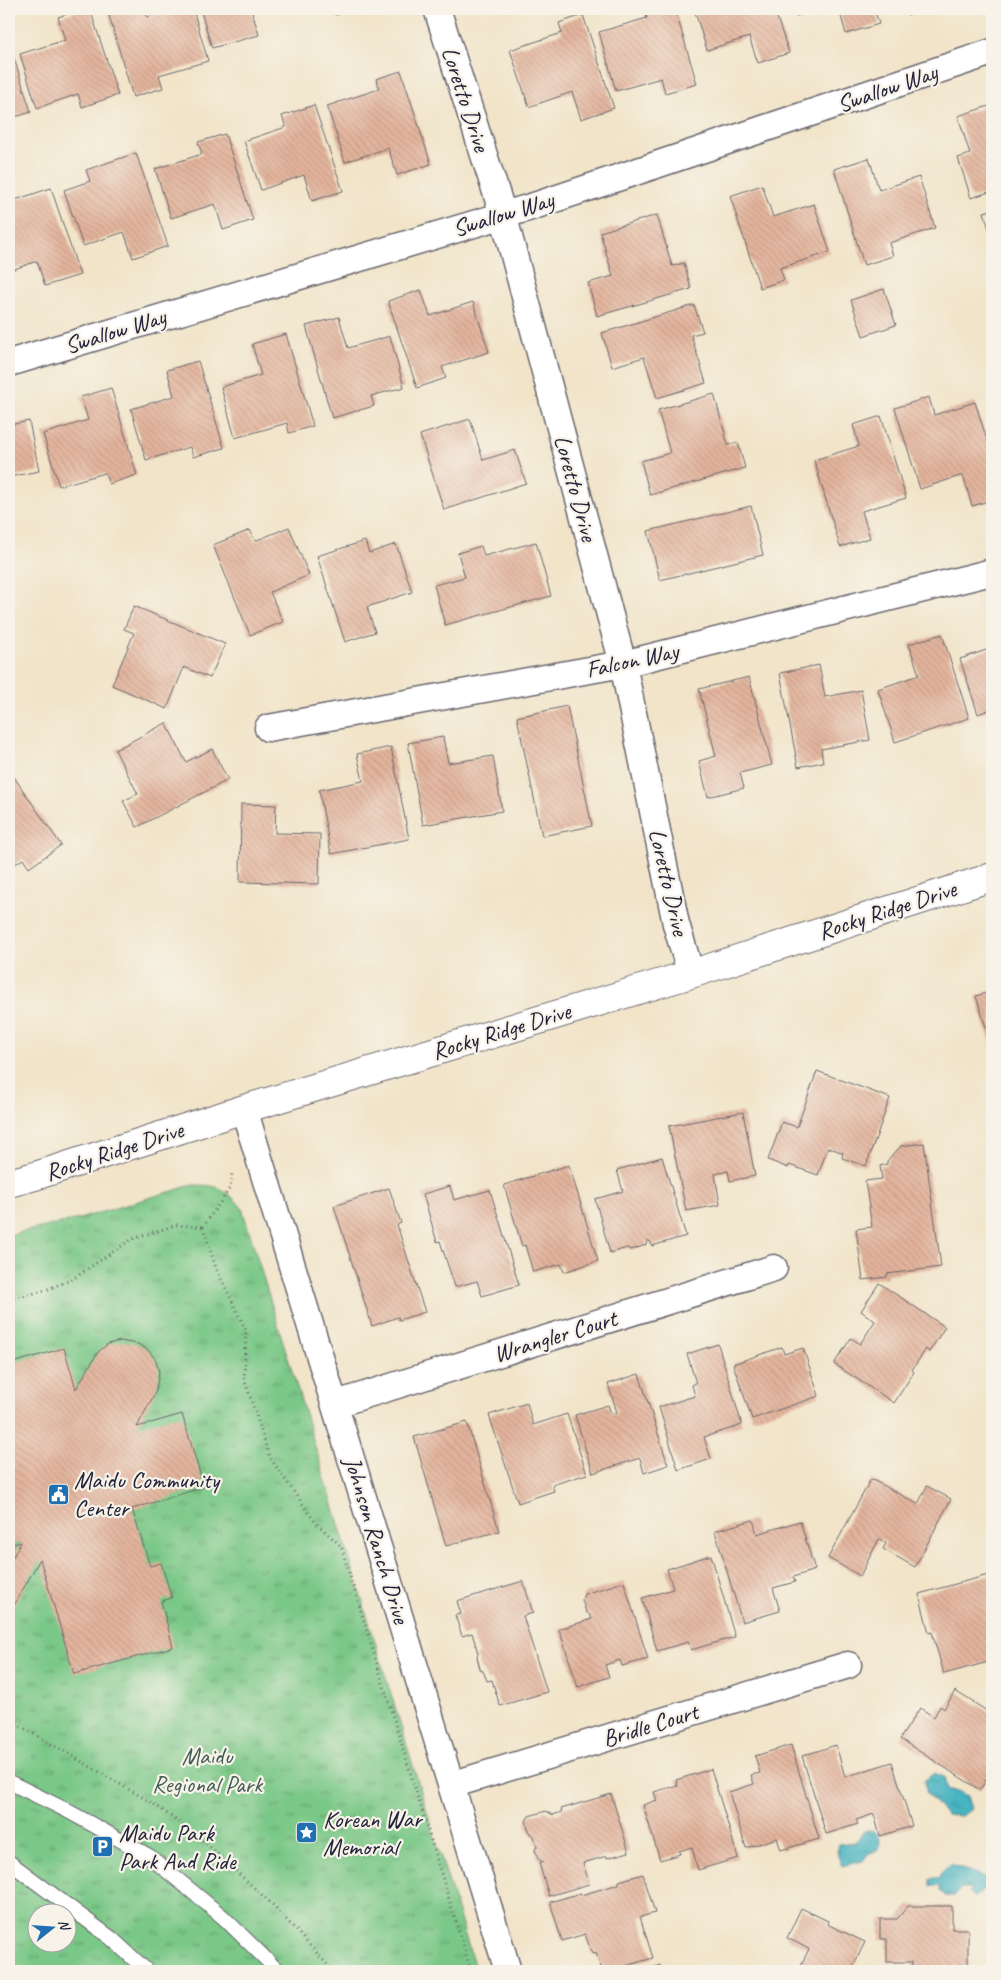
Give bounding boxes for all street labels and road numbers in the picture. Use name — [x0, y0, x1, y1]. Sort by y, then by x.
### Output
street label: Loretto Drive — [435, 43, 498, 157]
street label: Swallow Way — [833, 56, 943, 119]
street label: Swallow Way — [449, 184, 559, 244]
street label: Swallow Way — [61, 301, 171, 361]
street label: Loretto Drive — [547, 432, 605, 546]
street label: Falcon Way — [583, 635, 683, 684]
street label: Loretto Drive — [642, 826, 696, 940]
street label: Rocky Ridge Drive — [814, 873, 962, 946]
street label: Rocky Ridge Drive — [428, 995, 576, 1066]
street label: Rocky Ridge Drive — [41, 1114, 189, 1187]
street label: Wrangler Court — [490, 1302, 622, 1369]
street label: Johnson Ranch Drive — [337, 1452, 417, 1629]
street label: Bridle Court — [599, 1696, 703, 1754]

